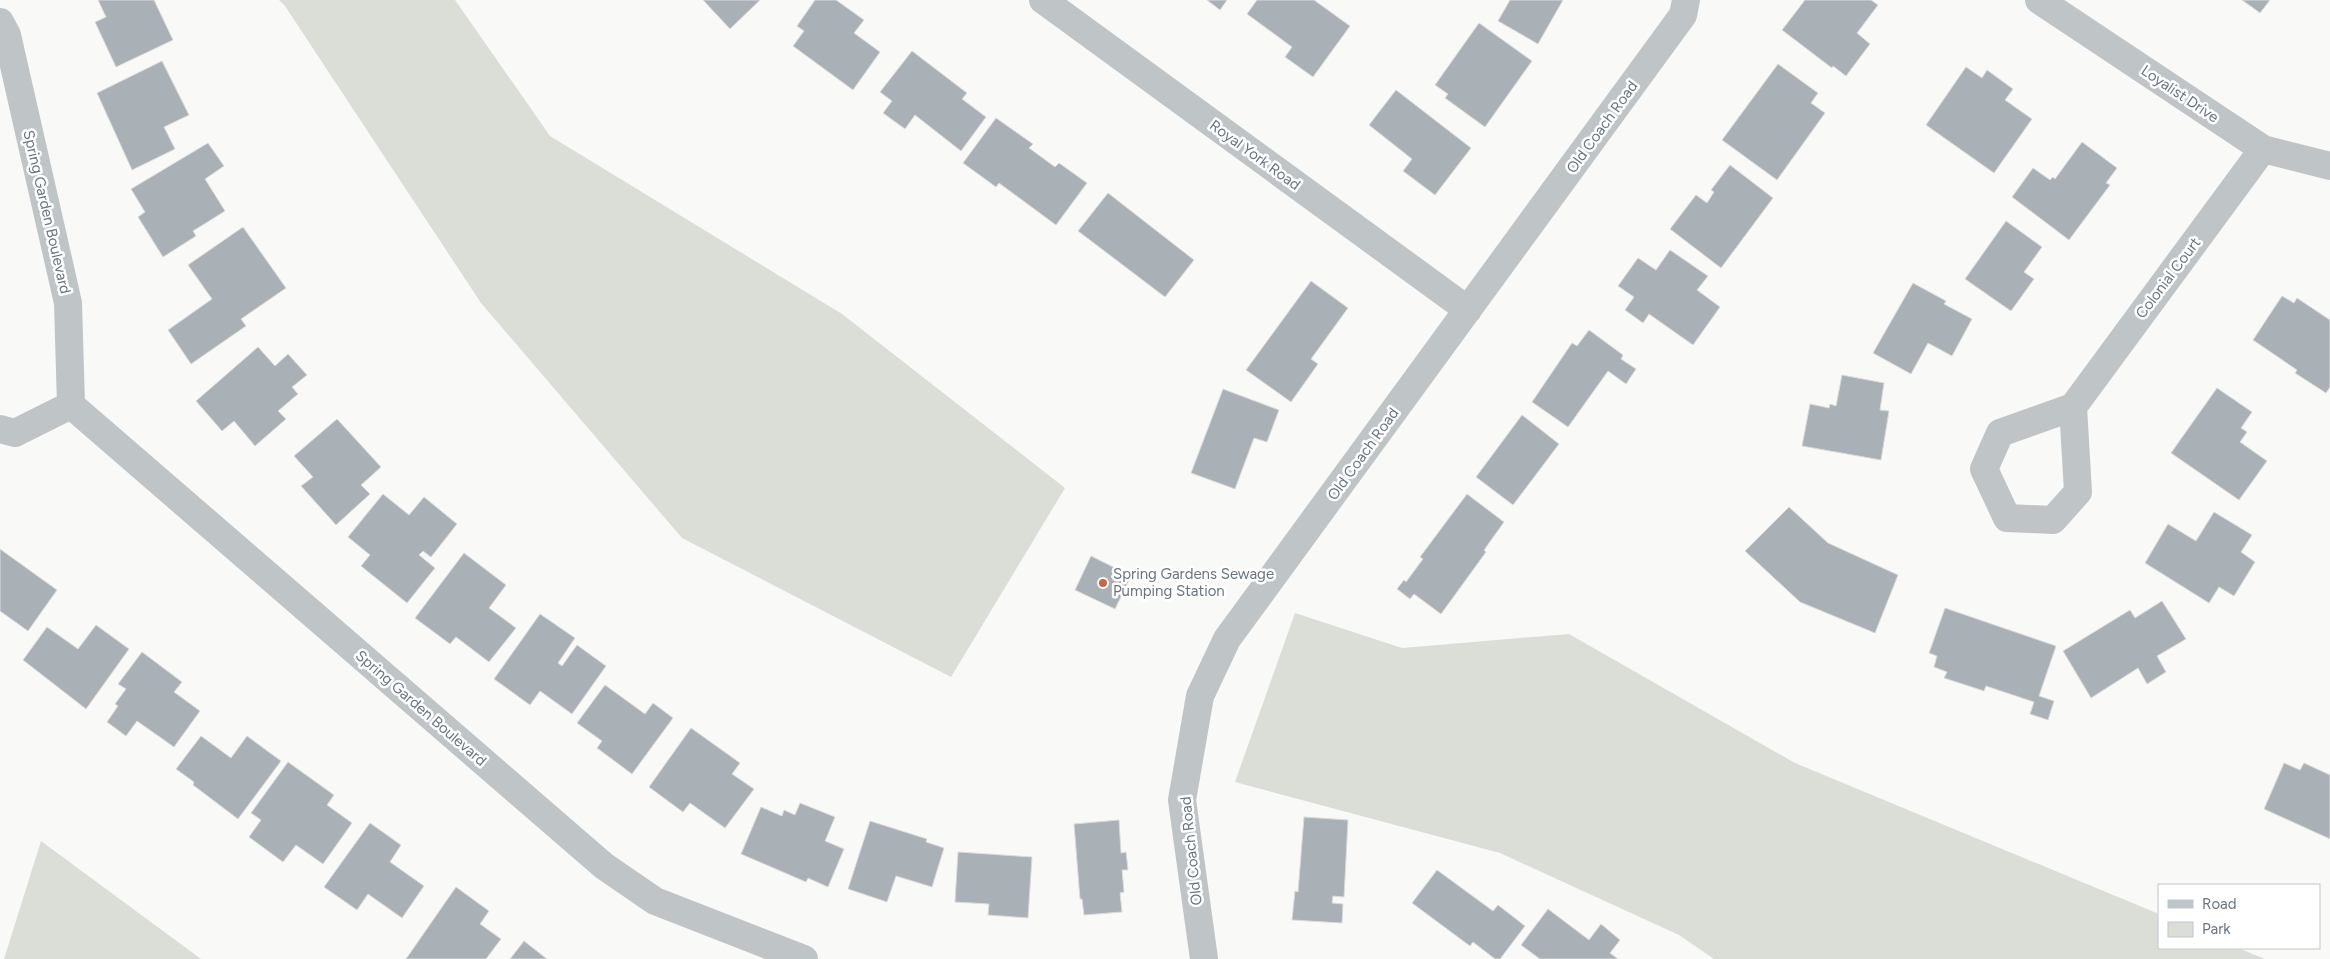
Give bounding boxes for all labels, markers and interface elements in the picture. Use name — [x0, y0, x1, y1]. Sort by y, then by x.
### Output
street label: Loyalist Drive — [2138, 62, 2222, 126]
street label: Old Coach Road — [1563, 77, 1641, 177]
street label: Royal York Road — [1206, 116, 1304, 194]
street label: Spring Garden Boulevard — [19, 128, 75, 296]
street label: Colonial Court — [2132, 234, 2204, 322]
street label: Old Coach Road — [1324, 404, 1402, 504]
place label: Spring Gardens Sewage Pumping Station — [1113, 565, 1274, 600]
marker: Spring Gardens Sewage Pumping Station — [1097, 577, 1109, 589]
street label: Spring Garden Boulevard — [352, 646, 490, 770]
street label: Old Coach Road — [1176, 796, 1206, 906]
legend — [2158, 884, 2320, 949]
text: Road — [2202, 895, 2237, 913]
text: Park — [2202, 920, 2231, 938]

